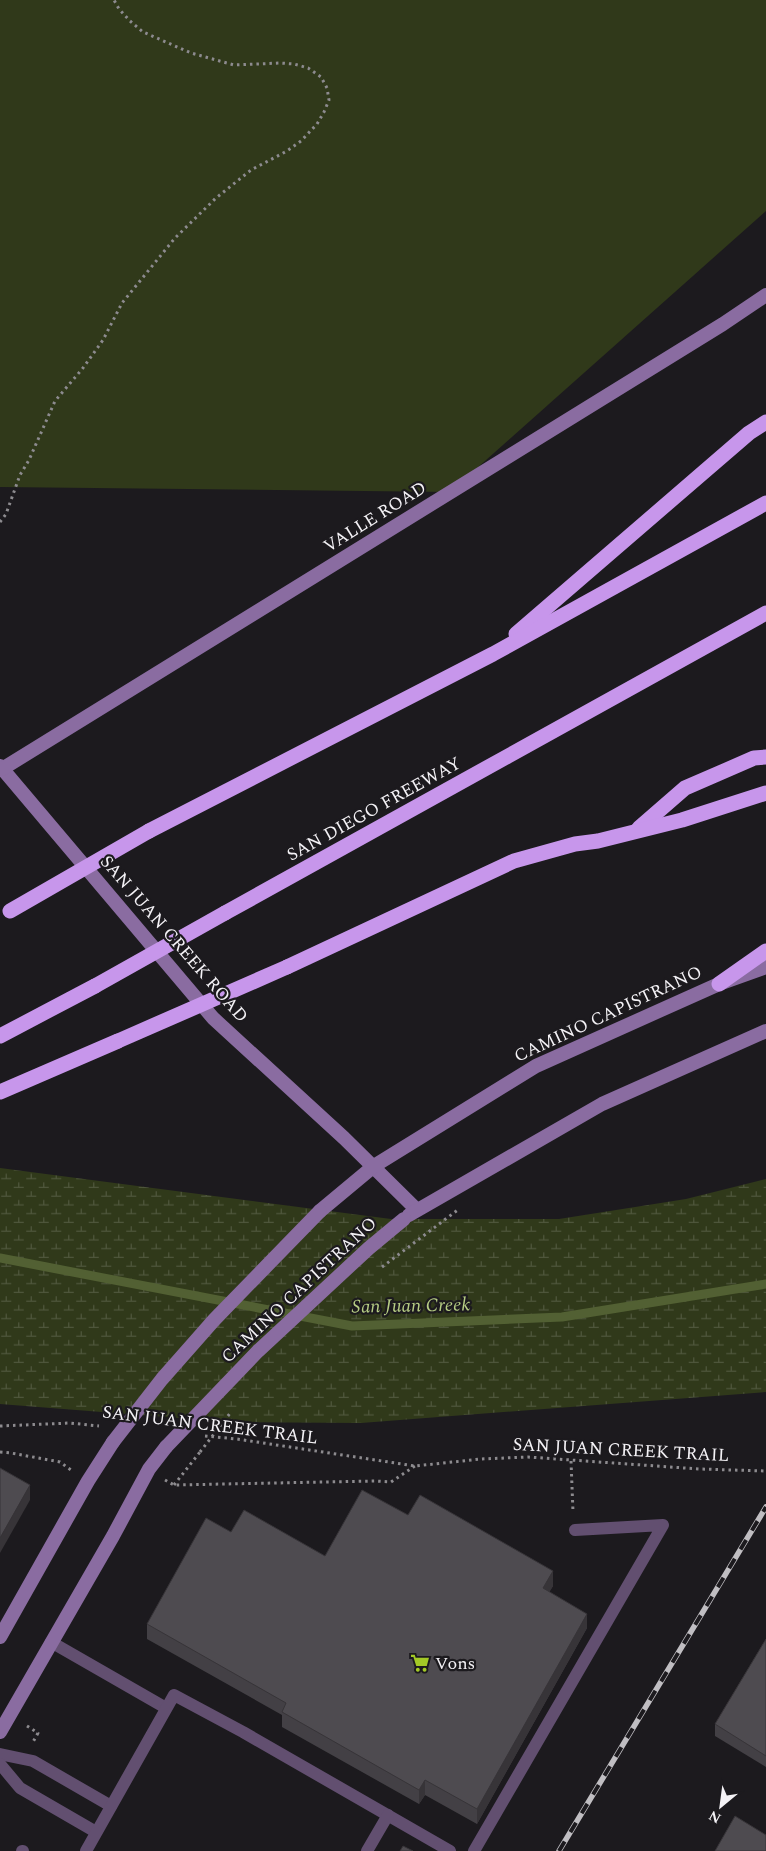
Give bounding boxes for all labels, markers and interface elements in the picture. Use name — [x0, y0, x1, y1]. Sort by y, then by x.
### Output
street label: VALLE ROAD — [318, 474, 432, 560]
street label: SAN DIEGO FREEWAY — [282, 750, 466, 868]
street label: SAN JUAN CREEK ROAD — [94, 849, 254, 1029]
street label: CAMINO CAPISTRANO — [510, 959, 706, 1069]
street label: CAMINO CAPISTRANO — [215, 1210, 383, 1370]
water label: San Juan Creek — [351, 1290, 471, 1322]
street label: SAN JUAN CREEK TRAIL — [101, 1398, 319, 1452]
street label: SAN JUAN CREEK TRAIL — [512, 1431, 730, 1469]
place label: Vons — [435, 1650, 475, 1677]
supermarket icon: Vons — [409, 1652, 431, 1674]
north arrow — [696, 1781, 746, 1831]
text: N — [705, 1805, 725, 1829]

